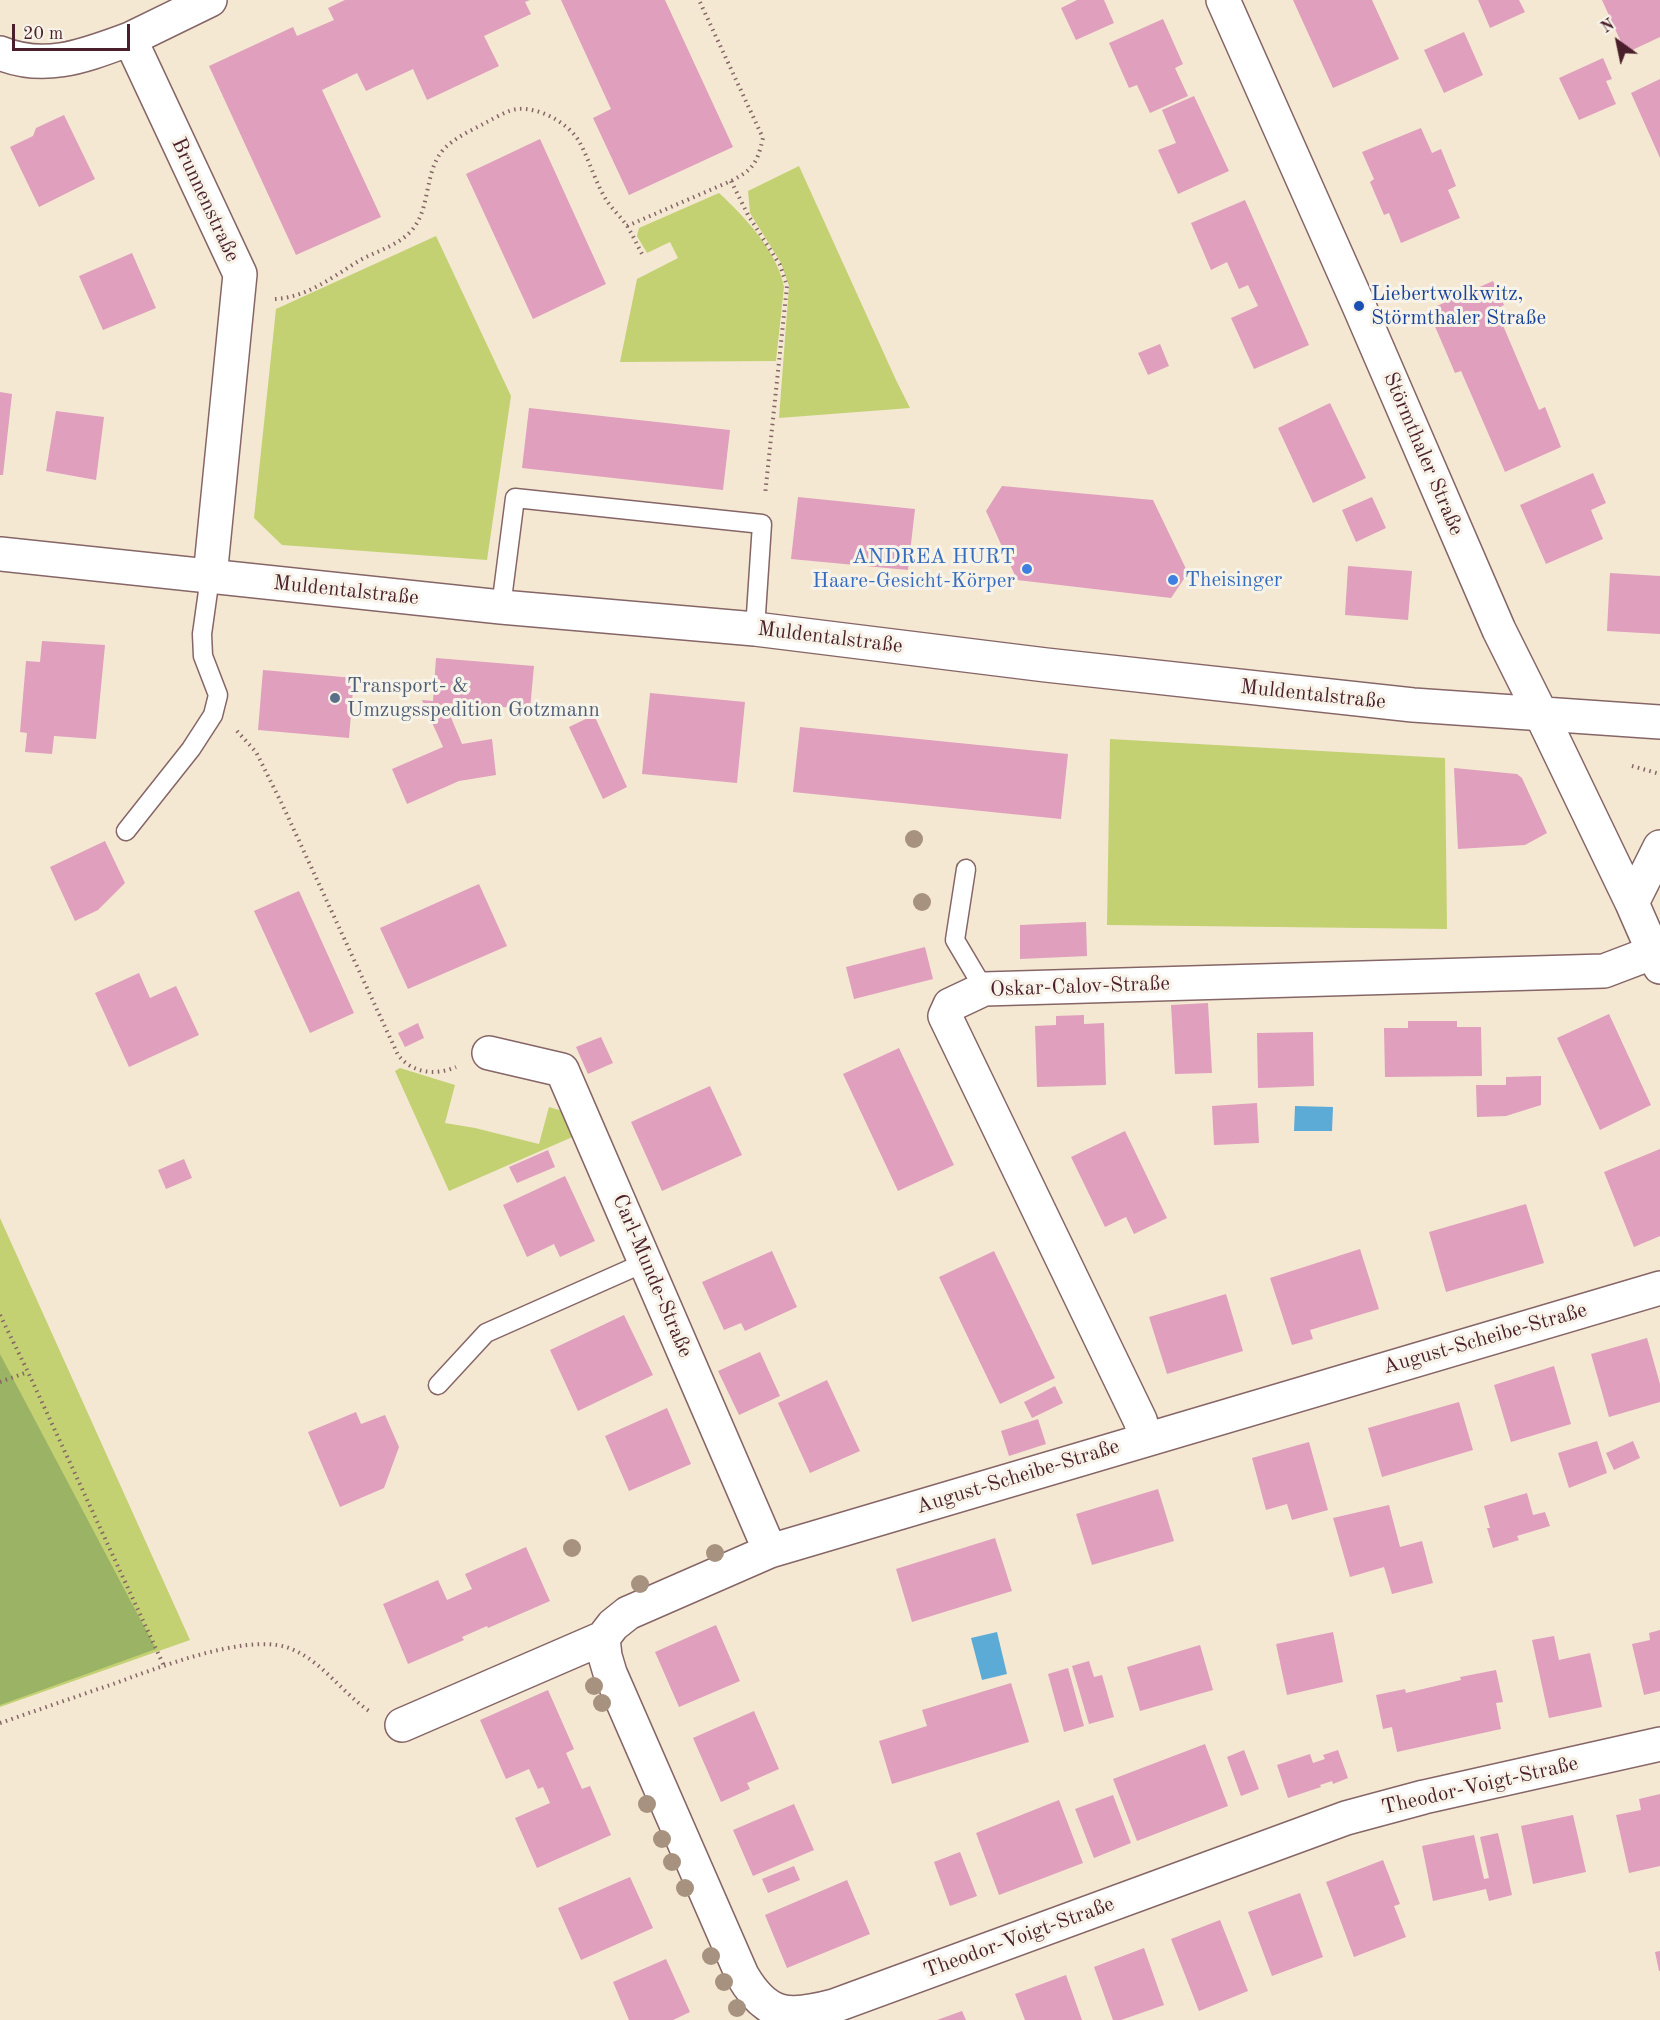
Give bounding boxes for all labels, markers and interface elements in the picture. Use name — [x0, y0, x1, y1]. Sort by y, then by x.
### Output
scale bar — [15, 12, 134, 50]
north arrow — [1588, 12, 1648, 72]
text: N — [1599, 17, 1618, 37]
text: 20 m — [23, 25, 63, 43]
street label: Brunnenstraße — [165, 134, 245, 266]
place label: Liebertwolkwitz, Störmthaler Straße — [1371, 281, 1546, 331]
marker: Liebertwolkwitz, Störmthaler Straße — [1352, 299, 1366, 313]
street label: Störmthaler Straße — [1377, 368, 1469, 540]
place label: ANDREA HURT Haare-Gesicht-Körper — [812, 544, 1015, 594]
marker: ANDREA HURT Haare-Gesicht-Körper — [1020, 562, 1034, 576]
place label: Theisinger — [1185, 567, 1282, 593]
street label: Muldentalstraße — [272, 571, 420, 611]
marker: Theisinger — [1166, 573, 1180, 587]
street label: Muldentalstraße — [756, 617, 904, 659]
place label: Transport- & Umzugsspedition Gotzmann — [347, 673, 600, 723]
street label: Muldentalstraße — [1239, 675, 1387, 715]
marker: Transport- & Umzugsspedition Gotzmann — [328, 691, 342, 705]
street label: Oskar-Calov-Straße — [990, 971, 1170, 1003]
street label: Carl-Munde-Straße — [606, 1190, 698, 1362]
street label: August-Scheibe-Straße — [1380, 1298, 1590, 1380]
street label: August-Scheibe-Straße — [913, 1434, 1123, 1520]
street label: Theodor-Voigt-Straße — [1379, 1751, 1581, 1821]
street label: Theodor-Voigt-Straße — [920, 1892, 1118, 1984]

